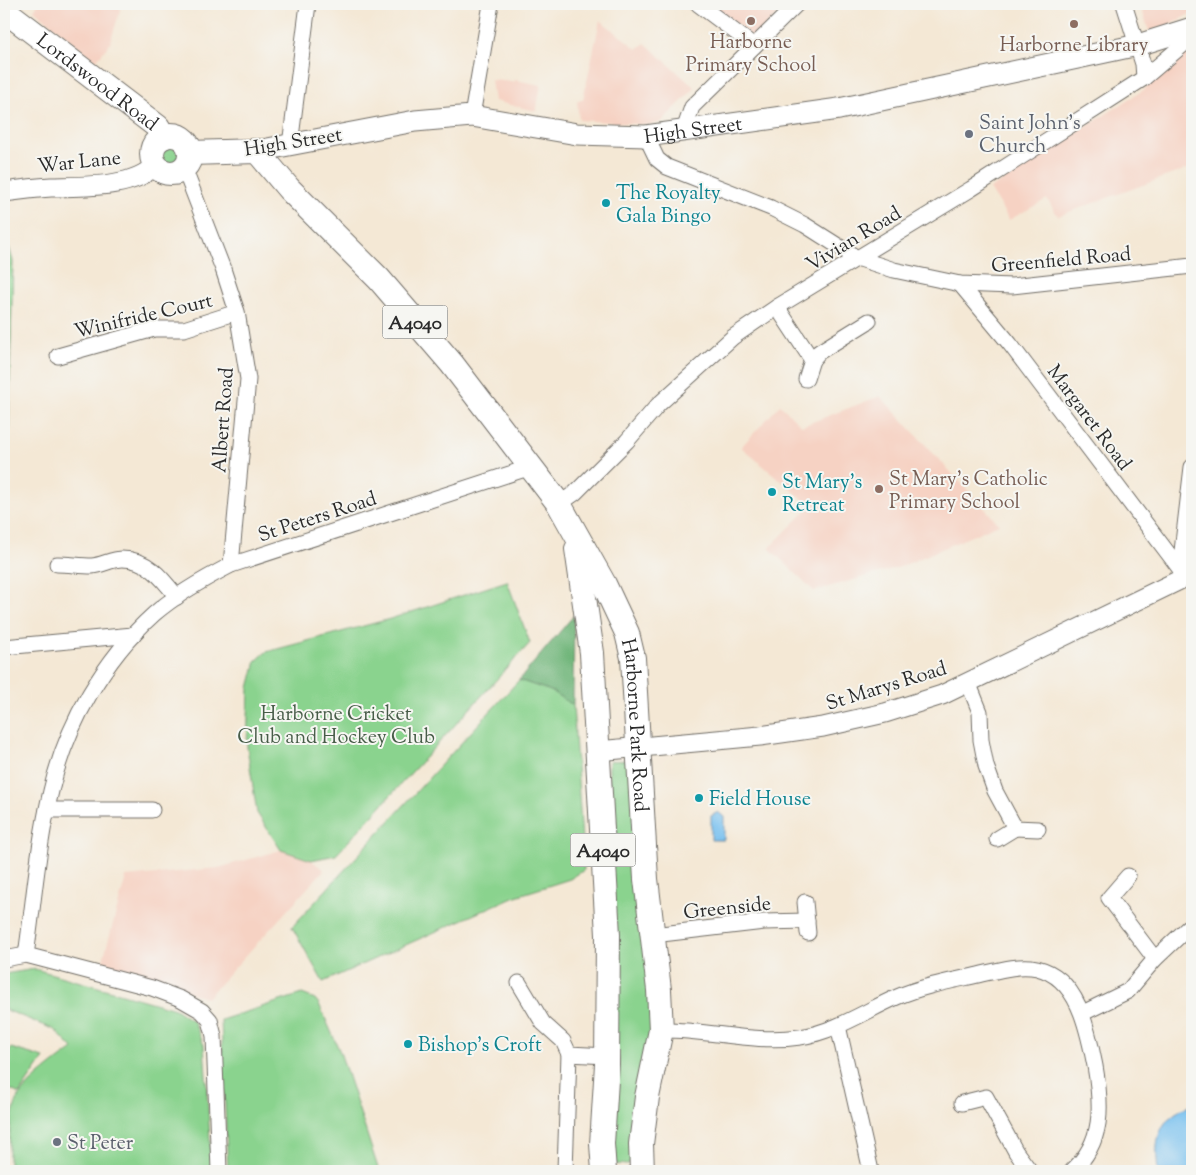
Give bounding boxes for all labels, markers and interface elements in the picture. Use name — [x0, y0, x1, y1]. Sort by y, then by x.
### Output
marker: Harborne Primary School — [745, 15, 757, 27]
marker: Harborne Library — [1068, 18, 1080, 30]
street label: Lordswood Road — [29, 27, 164, 139]
place label: Harborne Primary School — [685, 29, 817, 81]
place label: Harborne Library — [999, 32, 1149, 61]
place label: Saint John's Church — [979, 110, 1081, 162]
street label: High Street — [642, 111, 744, 153]
street label: High Street — [242, 121, 345, 166]
marker: Saint John's Church — [963, 128, 975, 140]
street label: War Lane — [36, 145, 123, 182]
place label: The Royalty Gala Bingo — [616, 180, 721, 232]
marker: The Royalty Gala Bingo — [600, 197, 612, 209]
street label: Vivian Road — [801, 200, 908, 280]
street label: Greenfield Road — [990, 241, 1132, 282]
street label: Winifride Court — [71, 287, 216, 347]
road number: A4040 — [382, 306, 448, 338]
street label: Margaret Road — [1038, 359, 1138, 478]
street label: Albert Road — [206, 366, 243, 474]
place label: St Mary's Catholic Primary School — [889, 466, 1048, 518]
place label: St Mary's Retreat — [782, 469, 862, 521]
marker: St Mary's Catholic Primary School — [873, 483, 885, 495]
street label: St Peters Road — [255, 486, 381, 551]
marker: St Mary's Retreat — [766, 486, 778, 498]
street label: Harborne Park Road — [612, 636, 654, 813]
street label: St Marys Road — [823, 655, 951, 720]
park label: Harborne Cricket Club and Hockey Club — [237, 701, 435, 753]
place label: Field House — [709, 786, 811, 815]
marker: Field House — [693, 792, 705, 804]
road number: A4040 — [570, 834, 636, 866]
street label: Greenside — [682, 890, 773, 929]
place label: Bishop's Croft — [418, 1032, 542, 1061]
marker: Bishop's Croft — [402, 1038, 414, 1050]
place label: St Peter — [67, 1130, 134, 1159]
marker: St Peter — [51, 1136, 63, 1148]

